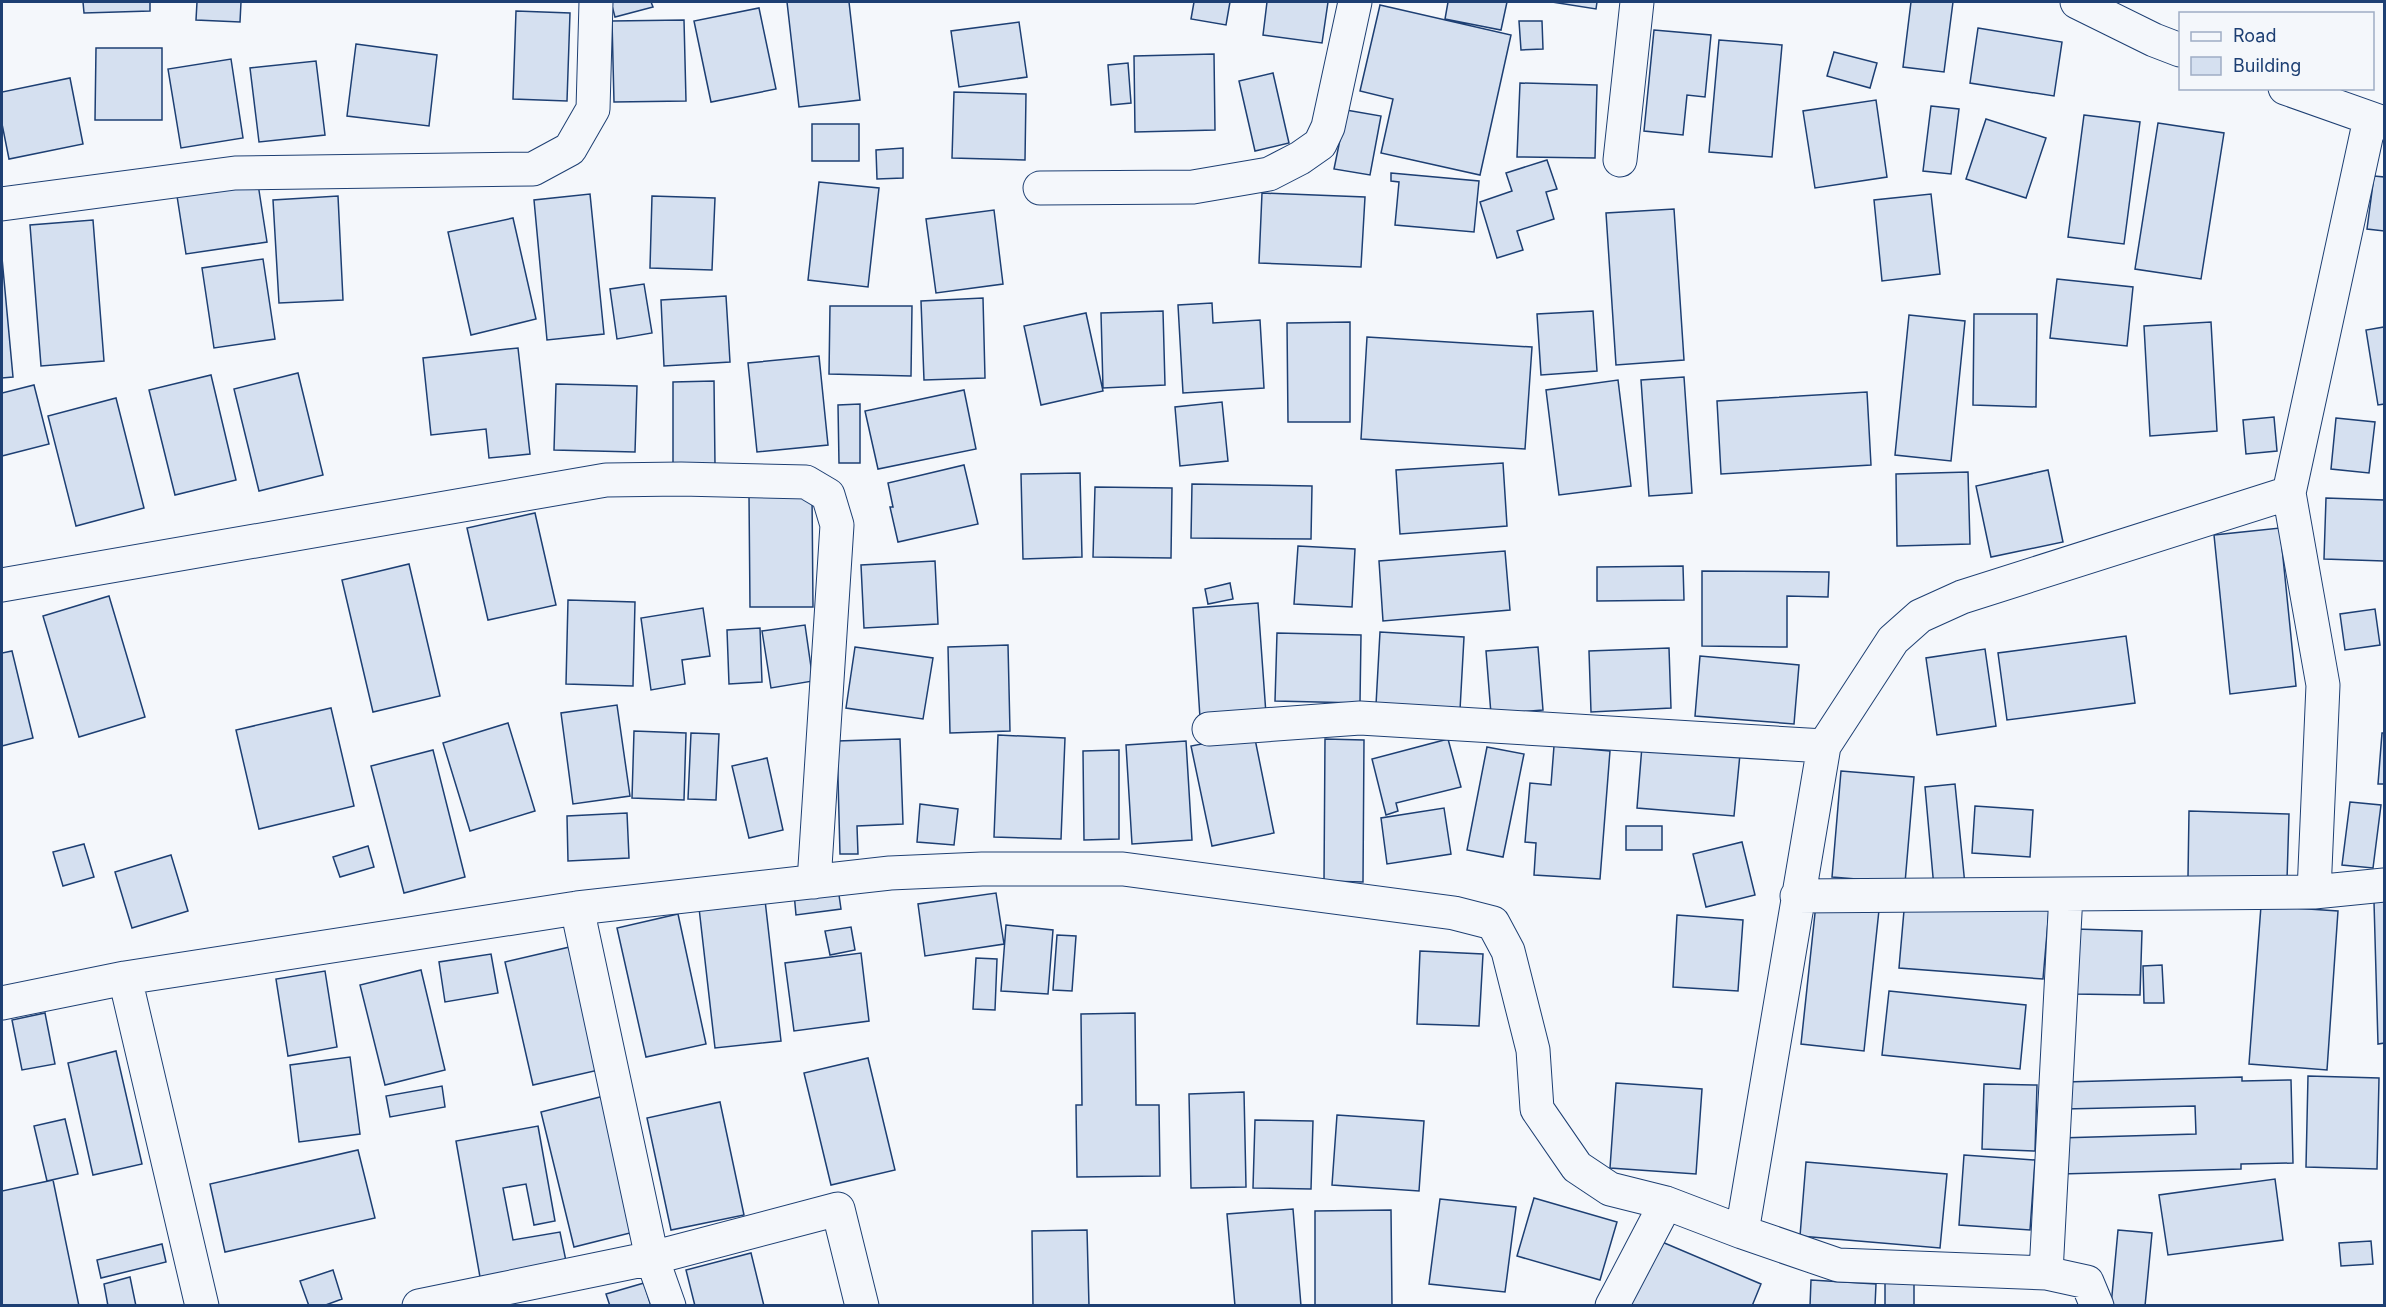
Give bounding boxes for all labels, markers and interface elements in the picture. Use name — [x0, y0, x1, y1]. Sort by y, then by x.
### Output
legend — [2179, 12, 2374, 90]
text: Road — [2233, 25, 2276, 46]
text: Building — [2233, 55, 2301, 76]

